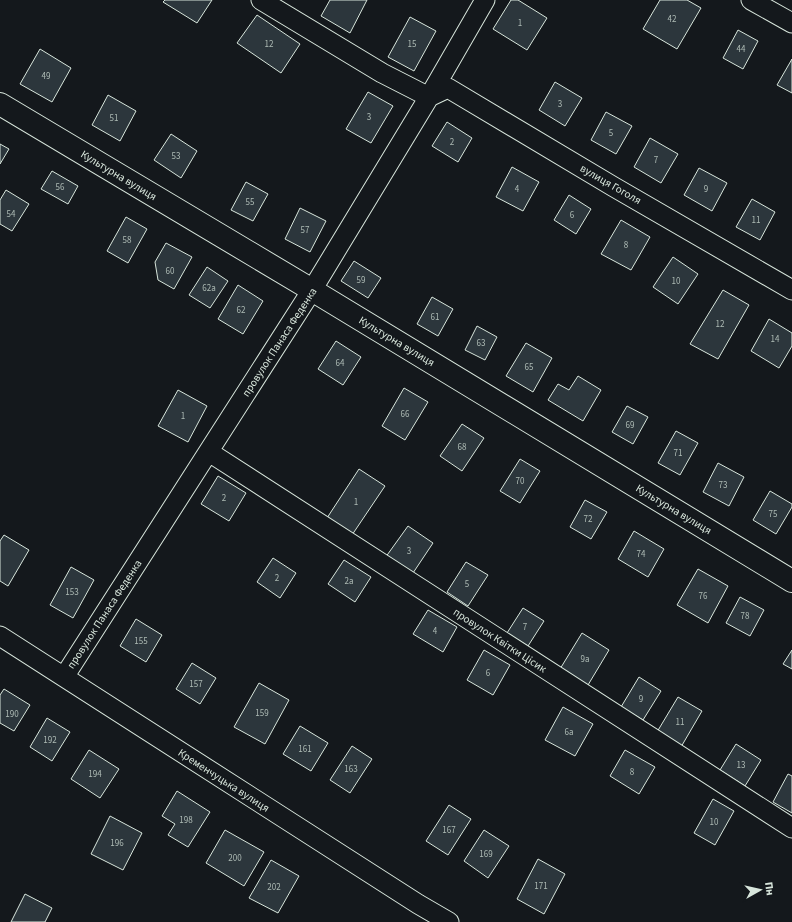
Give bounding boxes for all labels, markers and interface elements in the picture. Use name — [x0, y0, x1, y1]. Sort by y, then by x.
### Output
house number: 42 — [668, 13, 677, 26]
house number: 1 — [518, 17, 522, 30]
house number: 12 — [265, 38, 274, 51]
house number: 15 — [408, 38, 417, 51]
house number: 44 — [737, 43, 746, 56]
house number: 49 — [42, 70, 51, 83]
house number: 3 — [558, 98, 563, 111]
house number: 3 — [367, 111, 372, 124]
house number: 51 — [110, 112, 118, 125]
house number: 5 — [609, 127, 614, 140]
house number: 2 — [450, 136, 455, 149]
street label: Культурна вулиця — [78, 147, 160, 204]
house number: 53 — [172, 150, 181, 163]
house number: 7 — [654, 154, 659, 167]
street label: вулиця Гоголя — [577, 161, 644, 208]
house number: 56 — [56, 181, 65, 194]
house number: 4 — [515, 183, 520, 196]
house number: 9 — [704, 183, 709, 196]
house number: 55 — [246, 196, 255, 209]
house number: 54 — [7, 208, 16, 221]
house number: 6 — [570, 209, 575, 222]
house number: 11 — [752, 214, 760, 227]
house number: 57 — [301, 224, 310, 237]
house number: 58 — [123, 234, 132, 247]
house number: 8 — [624, 239, 629, 252]
house number: 60 — [166, 265, 175, 278]
house number: 59 — [357, 274, 366, 287]
house number: 10 — [672, 275, 681, 288]
house number: 62а — [202, 282, 216, 295]
street label: провулок Панаса Феденка — [239, 285, 320, 400]
house number: 62 — [237, 304, 246, 317]
house number: 61 — [431, 311, 439, 324]
street label: Культурна вулиця — [356, 313, 438, 370]
house number: 12 — [716, 318, 725, 331]
house number: 14 — [771, 333, 780, 346]
house number: 63 — [477, 337, 486, 350]
house number: 64 — [336, 357, 345, 370]
house number: 65 — [525, 361, 534, 374]
house number: 66 — [401, 408, 410, 421]
house number: 1 — [181, 410, 185, 423]
house number: 69 — [626, 419, 635, 432]
house number: 68 — [458, 441, 467, 454]
house number: 71 — [674, 447, 682, 460]
house number: 70 — [516, 475, 525, 488]
house number: 73 — [719, 479, 728, 492]
street label: Культурна вулиця — [633, 481, 715, 538]
house number: 2 — [222, 492, 227, 505]
house number: 1 — [354, 496, 358, 509]
house number: 75 — [769, 508, 778, 521]
house number: 72 — [584, 513, 593, 526]
house number: 3 — [407, 545, 412, 558]
house number: 74 — [637, 548, 646, 561]
street label: провулок Панаса Феденка — [64, 557, 145, 672]
house number: 2 — [275, 572, 280, 585]
house number: 2а — [344, 575, 354, 588]
house number: 5 — [465, 578, 470, 591]
house number: 153 — [65, 586, 79, 599]
house number: 76 — [699, 590, 708, 603]
street label: провулок Квітки Цісик — [450, 605, 550, 677]
house number: 78 — [741, 610, 750, 623]
house number: 7 — [523, 621, 528, 634]
house number: 4 — [433, 625, 438, 638]
house number: 155 — [134, 635, 148, 648]
house number: 9а — [580, 653, 590, 666]
house number: 6 — [486, 667, 491, 680]
house number: 157 — [189, 678, 203, 691]
house number: 9 — [639, 693, 644, 706]
house number: 159 — [255, 707, 269, 720]
house number: 190 — [5, 708, 19, 721]
house number: 11 — [676, 716, 684, 729]
house number: 6а — [564, 726, 574, 739]
house number: 192 — [43, 734, 57, 747]
house number: 161 — [298, 743, 312, 756]
street label: Кременчуцька вулиця — [175, 745, 272, 816]
house number: 13 — [737, 759, 746, 772]
house number: 163 — [344, 763, 358, 776]
house number: 8 — [630, 766, 635, 779]
house number: 194 — [88, 768, 102, 781]
house number: 198 — [179, 814, 193, 827]
house number: 10 — [710, 816, 719, 829]
house number: 167 — [442, 824, 456, 837]
house number: 196 — [110, 837, 124, 850]
house number: 169 — [479, 848, 493, 861]
house number: 200 — [228, 852, 242, 865]
north arrow — [740, 870, 780, 910]
house number: 171 — [534, 880, 548, 893]
house number: 202 — [267, 881, 281, 894]
text: Пн — [761, 881, 778, 897]

